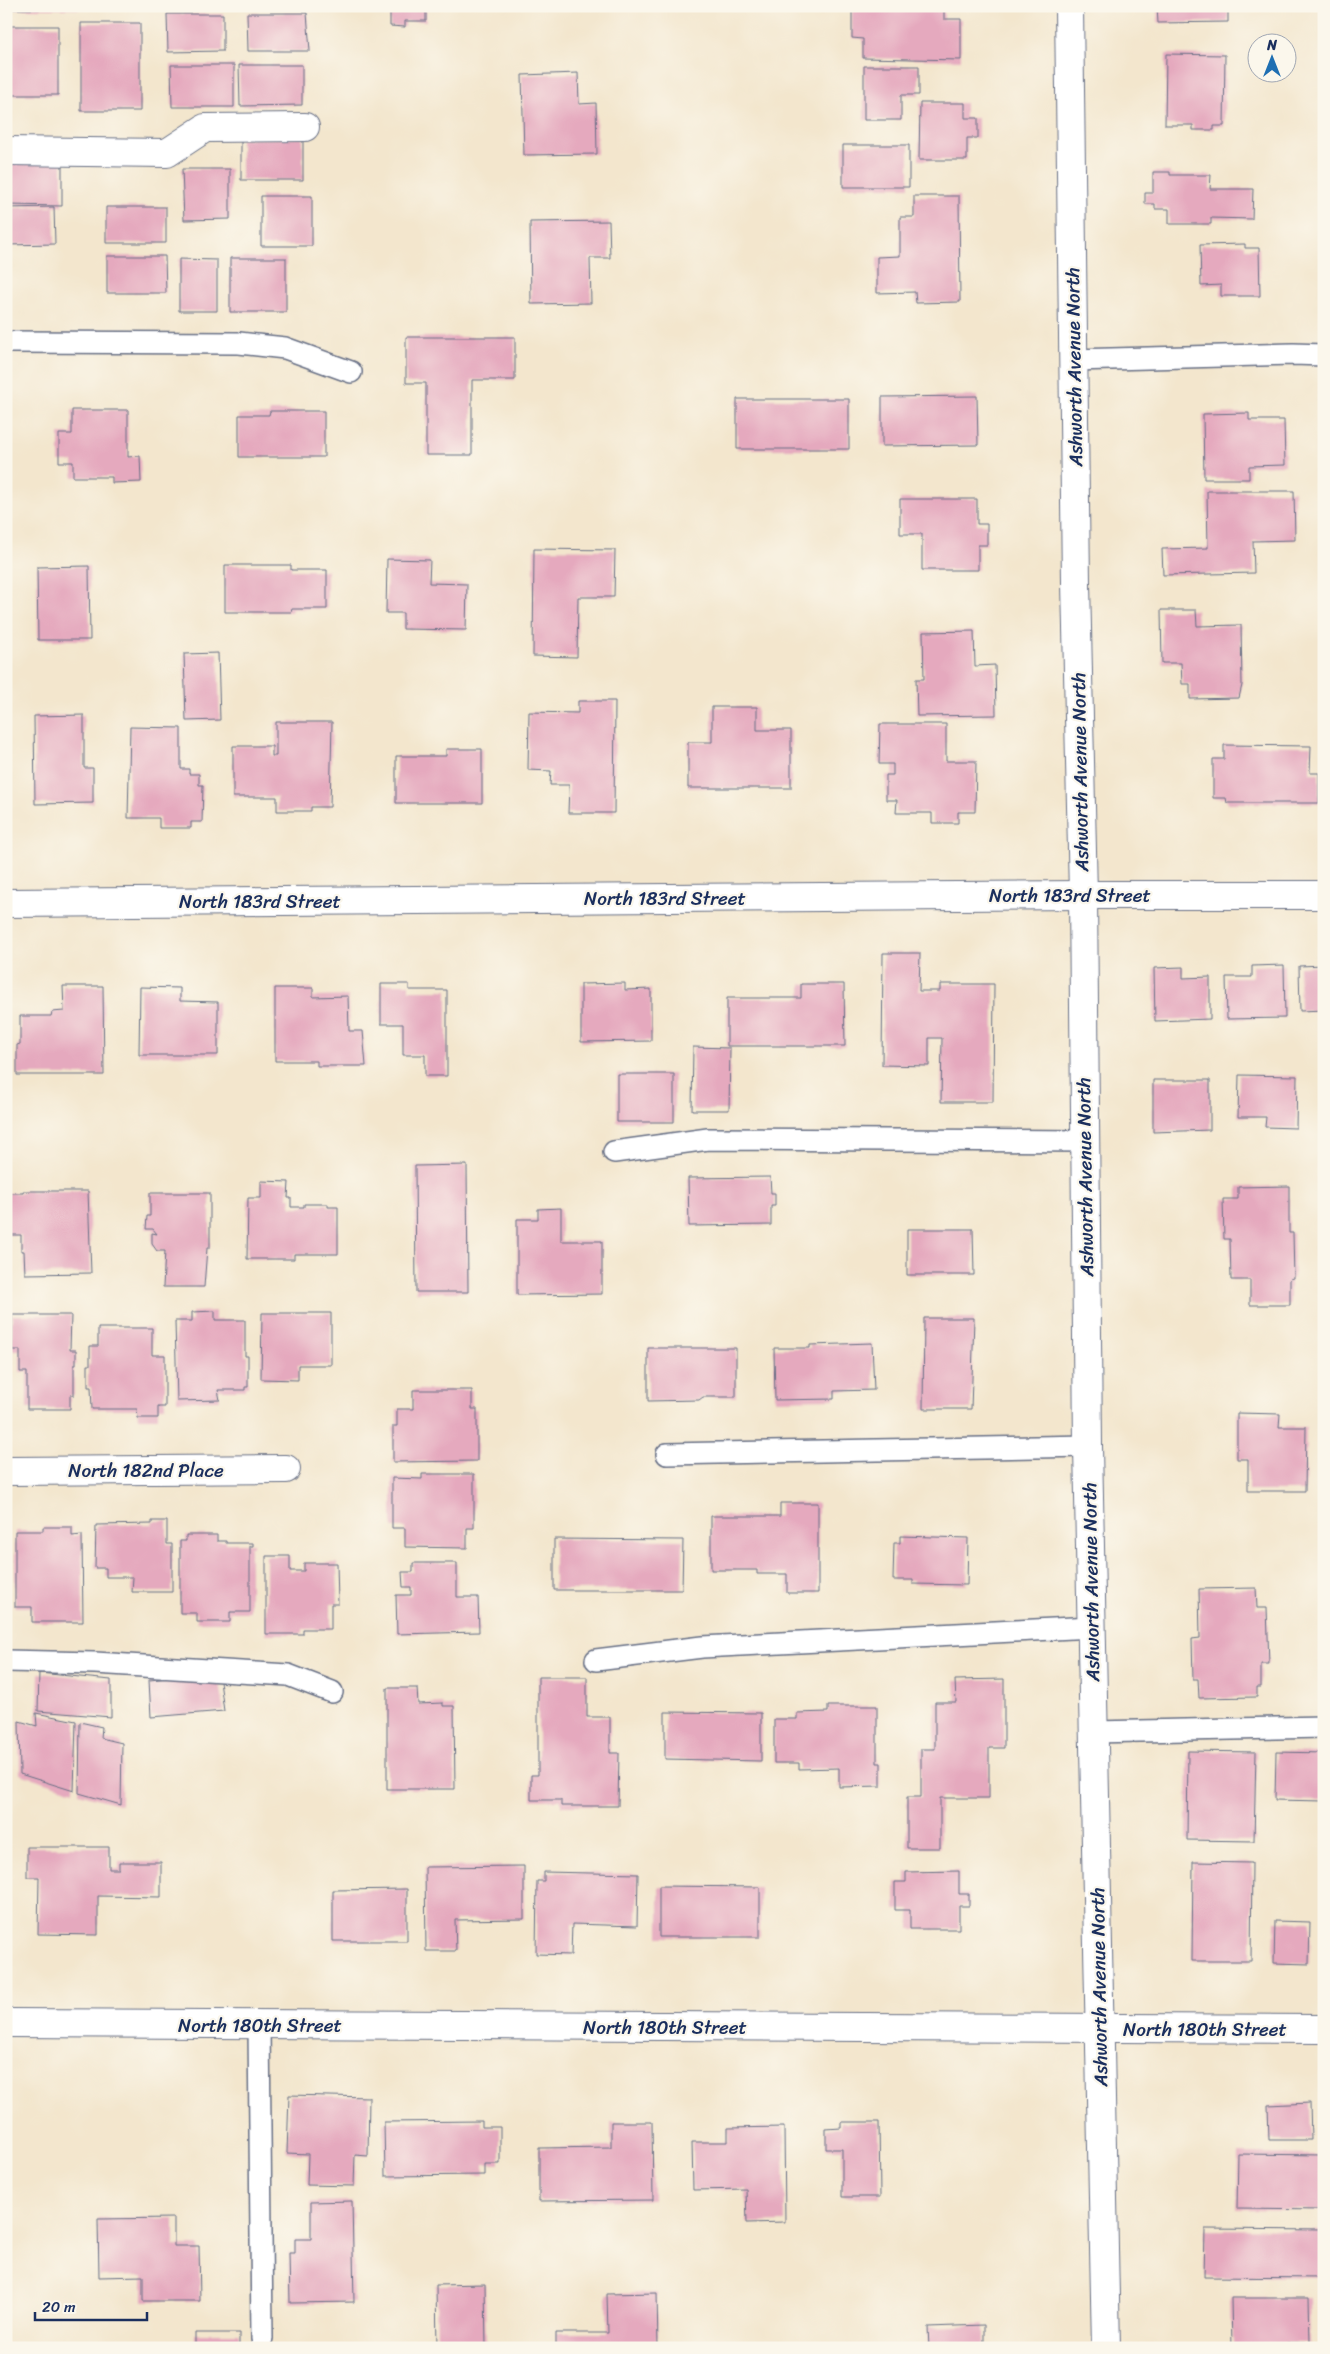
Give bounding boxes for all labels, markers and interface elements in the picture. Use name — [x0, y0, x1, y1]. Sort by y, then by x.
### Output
north arrow — [1248, 32, 1298, 82]
text: N — [1266, 33, 1277, 58]
street label: Ashworth Avenue North — [1056, 267, 1092, 468]
street label: Ashworth Avenue North — [1062, 672, 1098, 873]
street label: North 183rd Street — [989, 879, 1151, 912]
street label: North 183rd Street — [584, 882, 746, 915]
street label: North 183rd Street — [179, 885, 341, 918]
street label: Ashworth Avenue North — [1067, 1077, 1103, 1278]
street label: North 182nd Place — [68, 1454, 224, 1487]
street label: Ashworth Avenue North — [1073, 1482, 1109, 1683]
street label: Ashworth Avenue North — [1081, 1887, 1117, 2088]
street label: North 180th Street — [178, 2009, 342, 2042]
street label: North 180th Street — [583, 2011, 747, 2044]
street label: North 180th Street — [1123, 2013, 1287, 2046]
scale bar — [35, 2289, 148, 2321]
text: 20 m — [42, 2294, 76, 2320]

